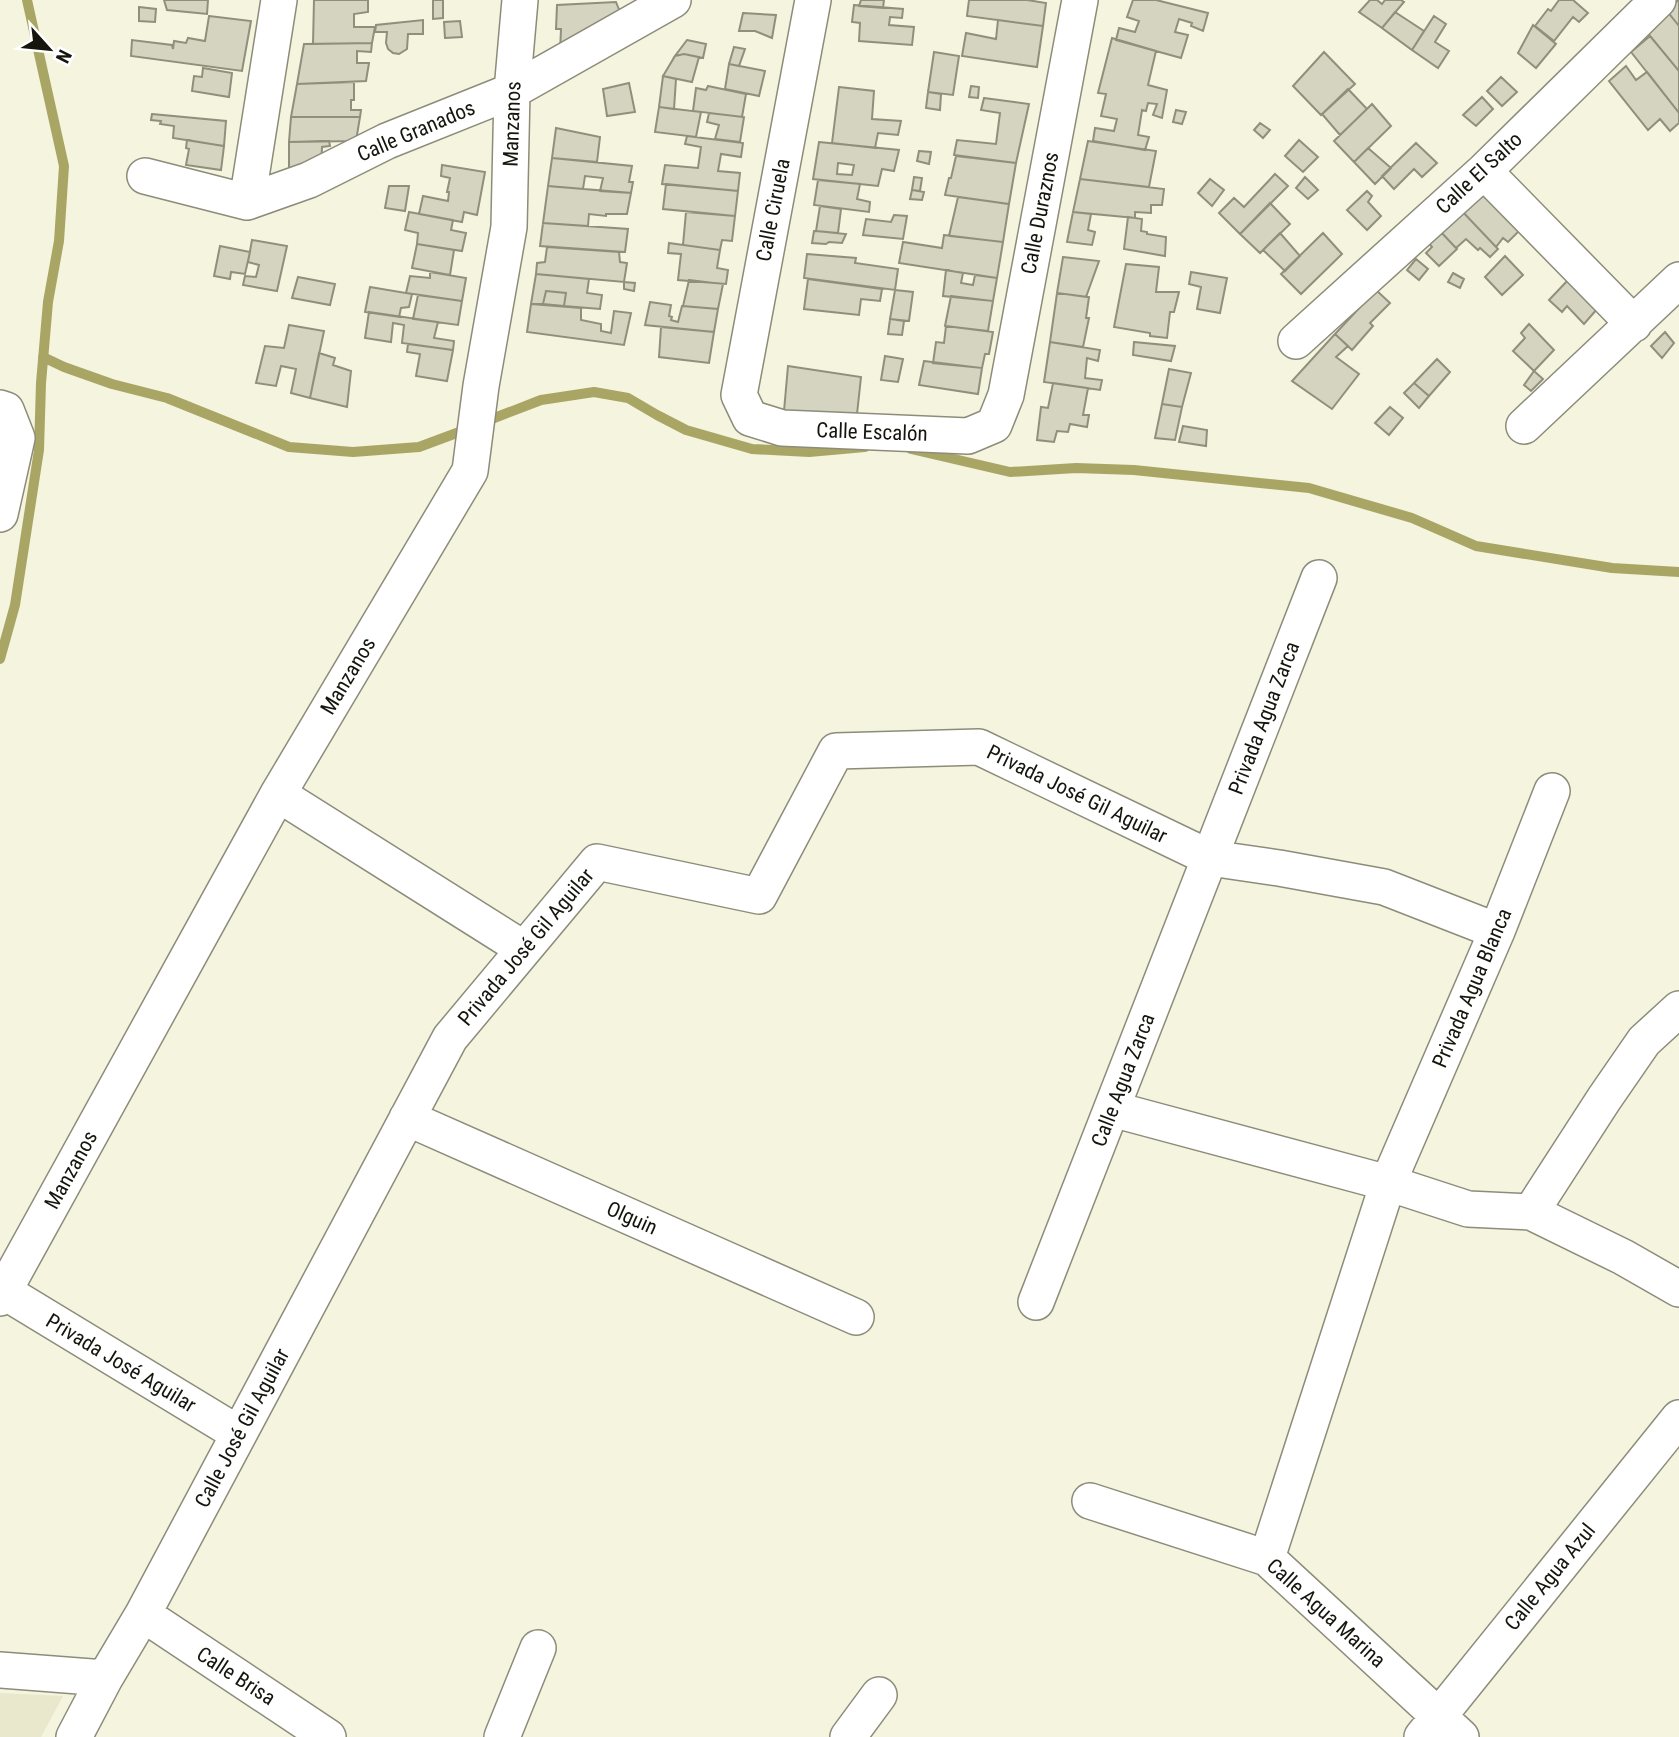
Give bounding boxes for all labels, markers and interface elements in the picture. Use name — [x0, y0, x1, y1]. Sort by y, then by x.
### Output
north arrow — [14, 14, 84, 84]
text: N — [51, 46, 77, 67]
street label: Manzanos — [499, 81, 525, 167]
street label: Calle Granados — [354, 95, 478, 167]
street label: Calle El Salto — [1431, 127, 1527, 219]
street label: Calle Duraznos — [1016, 150, 1064, 276]
street label: Calle Ciruela — [751, 157, 795, 263]
street label: Calle Escalón — [816, 418, 928, 446]
street label: Manzanos — [316, 633, 380, 719]
street label: Privada Agua Zarca — [1224, 638, 1304, 798]
street label: Privada José Gil Aguilar — [983, 740, 1171, 848]
street label: Privada José Gil Aguilar — [453, 864, 599, 1030]
street label: Privada Agua Blanca — [1428, 905, 1516, 1071]
street label: Calle Agua Zarca — [1087, 1010, 1159, 1150]
street label: Manzanos — [40, 1127, 102, 1213]
street label: Olguin — [603, 1196, 661, 1240]
street label: Privada José Aguilar — [42, 1309, 200, 1417]
street label: Calle José Gil Aguilar — [190, 1344, 294, 1512]
street label: Calle Agua Azul — [1500, 1519, 1600, 1635]
street label: Calle Agua Marina — [1262, 1554, 1390, 1672]
street label: Calle Brisa — [192, 1642, 280, 1710]

